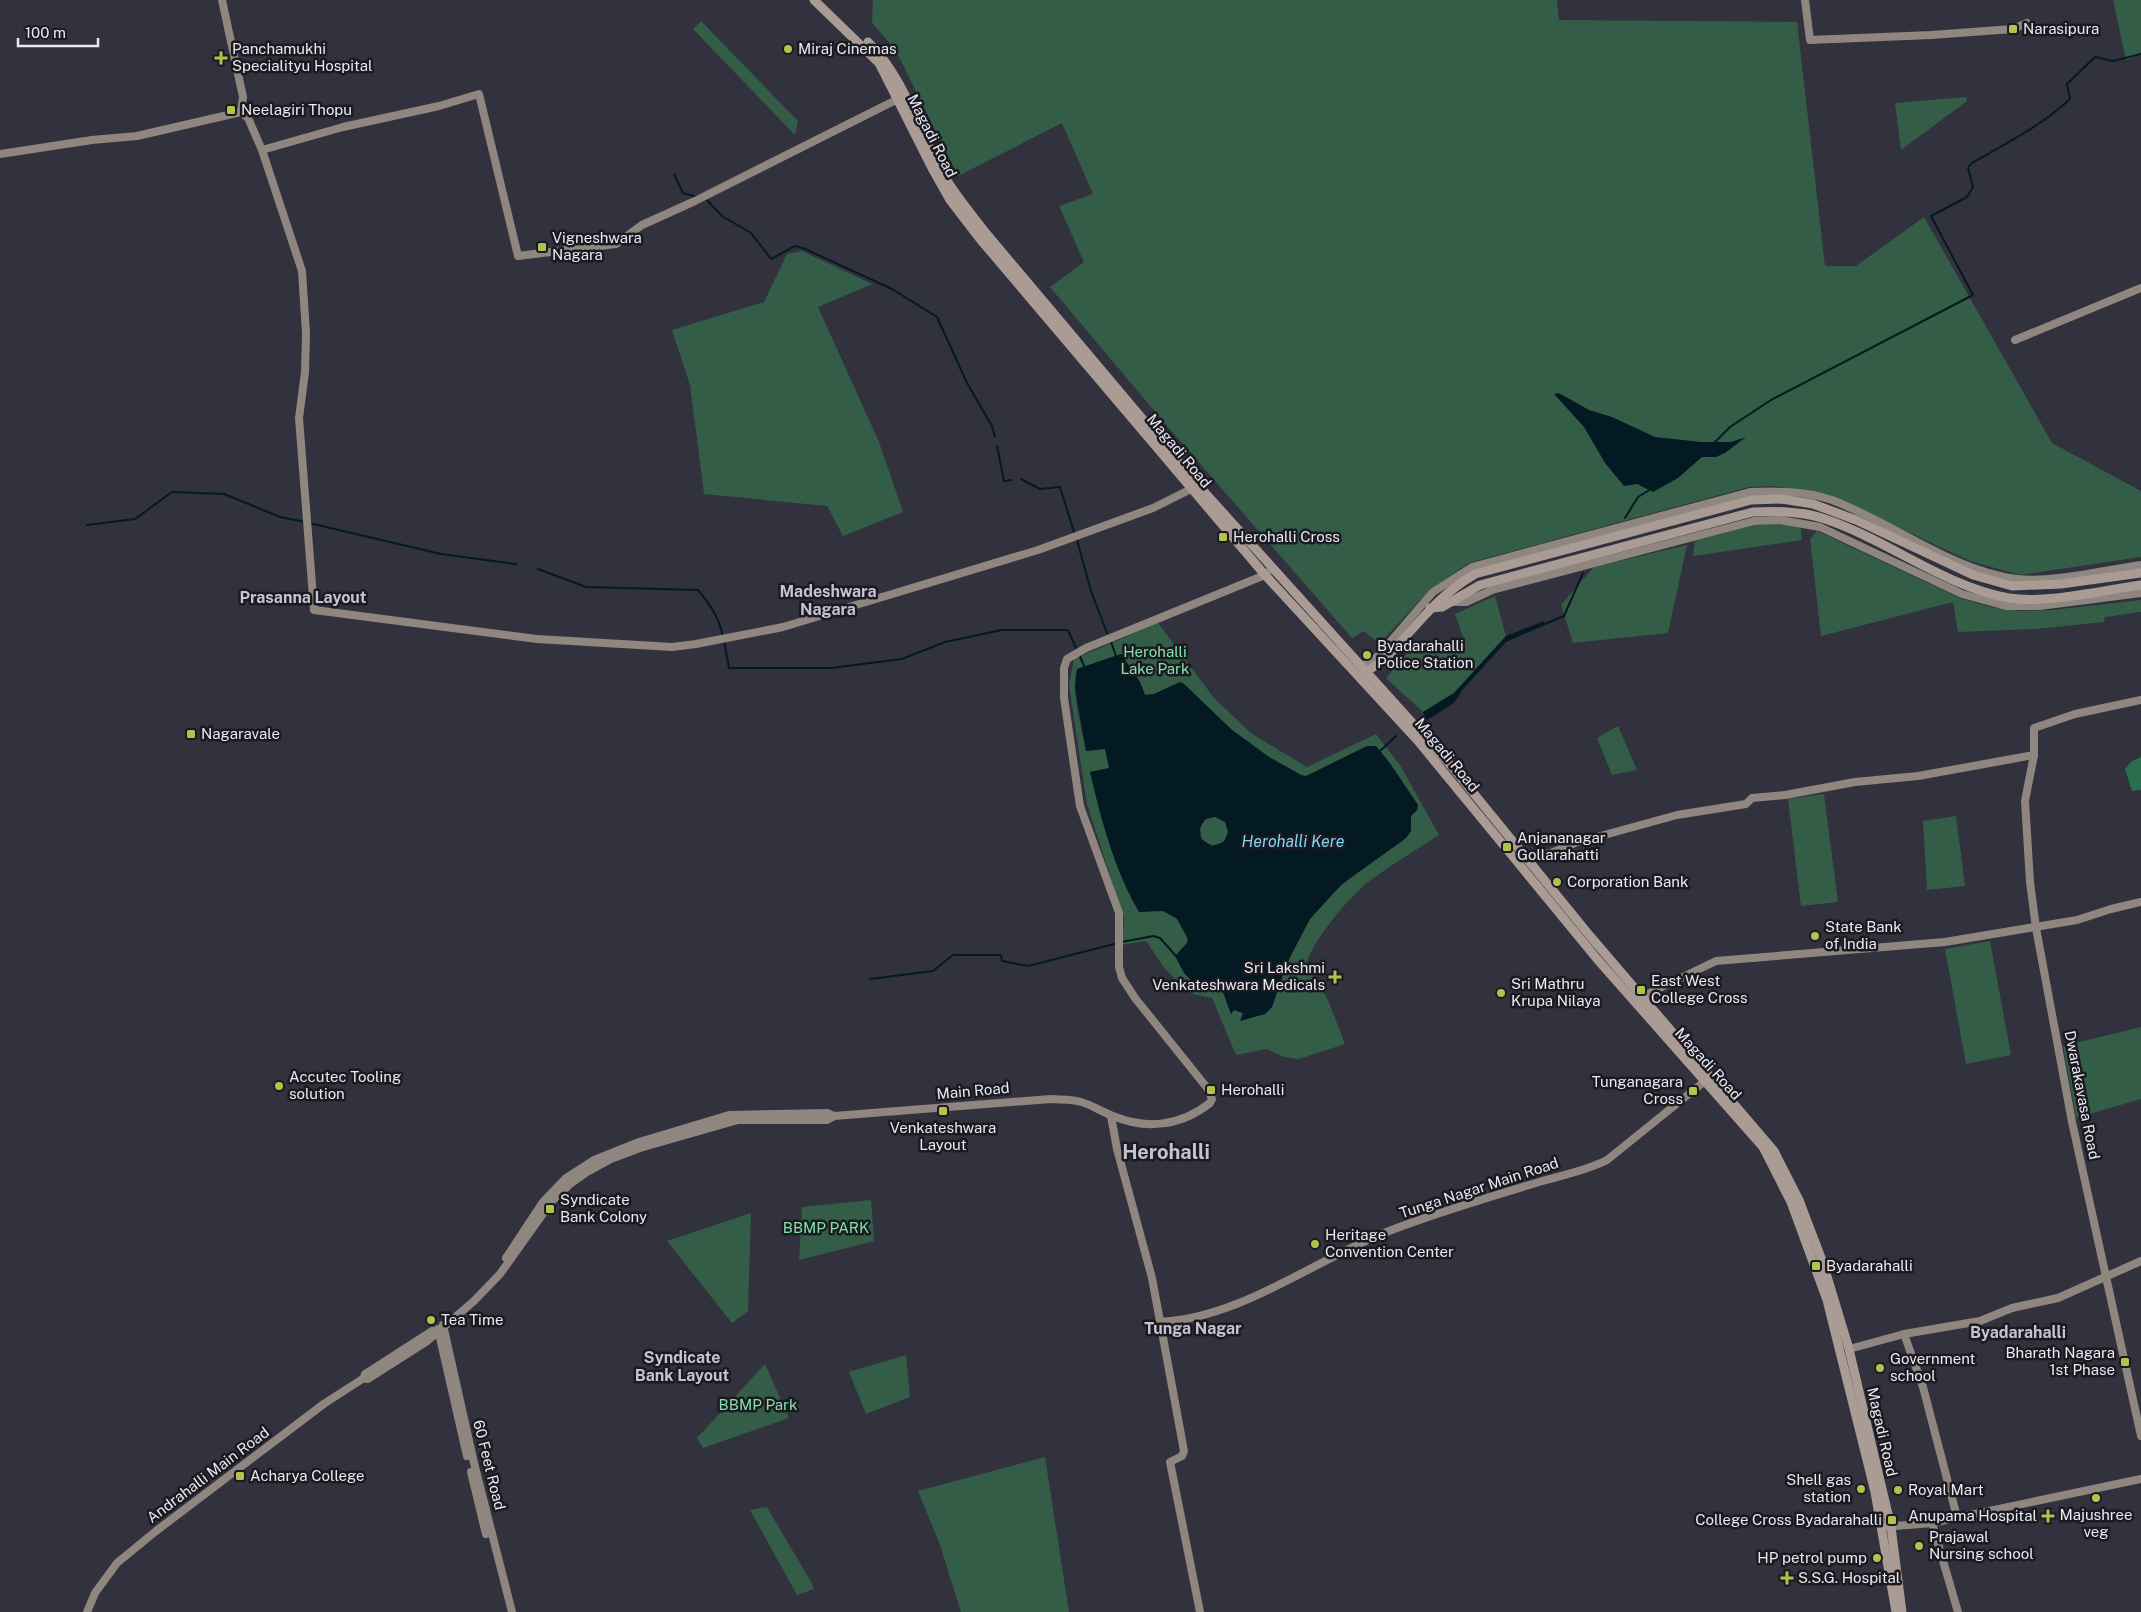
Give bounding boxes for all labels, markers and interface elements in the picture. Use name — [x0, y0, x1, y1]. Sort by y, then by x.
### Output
scale bar — [18, 15, 98, 47]
place label: Narasipura — [2023, 20, 2099, 37]
marker: Narasipura — [2007, 23, 2019, 35]
text: 100 m — [25, 24, 66, 41]
place label: Panchamukhi Specialityu Hospital — [232, 40, 373, 74]
place label: Miraj Cinemas — [798, 40, 897, 57]
marker: Miraj Cinemas — [782, 43, 794, 55]
marker: Panchamukhi Specialityu Hospital — [214, 51, 228, 65]
street label: Magadi Road — [904, 91, 961, 180]
place label: Neelagiri Thopu — [241, 101, 352, 118]
marker: Neelagiri Thopu — [225, 104, 237, 116]
place label: Vigneshwara Nagara — [552, 229, 642, 263]
marker: Vigneshwara Nagara — [536, 241, 548, 253]
street label: Magadi Road — [1144, 410, 1215, 491]
place label: Herohalli Cross — [1233, 528, 1340, 545]
marker: Herohalli Cross — [1217, 531, 1229, 543]
district label: Madeshwara Nagara — [779, 582, 877, 619]
district label: Prasanna Layout — [240, 588, 367, 607]
place label: Byadarahalli Police Station — [1377, 637, 1473, 671]
park label: Herohalli Lake Park — [1121, 643, 1189, 677]
marker: Byadarahalli Police Station — [1361, 649, 1373, 661]
street label: Magadi Road — [1412, 714, 1483, 795]
place label: Nagaravale — [201, 725, 280, 742]
marker: Nagaravale — [185, 728, 197, 740]
place label: Anjananagar Gollarahatti — [1517, 829, 1606, 863]
water label: Herohalli Kere — [1242, 832, 1345, 851]
marker: Anjananagar Gollarahatti — [1501, 841, 1513, 853]
place label: Corporation Bank — [1567, 873, 1688, 890]
marker: Corporation Bank — [1551, 876, 1563, 888]
place label: State Bank of India — [1825, 918, 1902, 952]
marker: State Bank of India — [1809, 930, 1821, 942]
place label: Sri Lakshmi Venkateshwara Medicals — [1152, 959, 1325, 993]
marker: Sri Lakshmi Venkateshwara Medicals — [1329, 971, 1341, 983]
place label: East West College Cross — [1651, 972, 1748, 1006]
place label: Sri Mathru Krupa Nilaya — [1511, 975, 1600, 1009]
marker: East West College Cross — [1635, 984, 1647, 996]
marker: Sri Mathru Krupa Nilaya — [1495, 987, 1507, 999]
street label: Magadi Road — [1672, 1024, 1745, 1103]
street label: Dwarakavasa Road — [2062, 1029, 2103, 1161]
place label: Accutec Tooling solution — [289, 1068, 401, 1102]
place label: Tunganagara Cross — [1592, 1073, 1683, 1107]
street label: Main Road — [936, 1079, 1010, 1102]
marker: Accutec Tooling solution — [273, 1080, 285, 1092]
place label: Herohalli — [1221, 1081, 1285, 1098]
marker: Herohalli — [1205, 1084, 1217, 1096]
marker: Tunganagara Cross — [1687, 1085, 1699, 1097]
marker: Venkateshwara Layout — [937, 1105, 949, 1117]
place label: Venkateshwara Layout — [890, 1119, 996, 1153]
district label: Herohalli — [1122, 1140, 1210, 1164]
street label: Tunga Nagar Main Road — [1397, 1154, 1561, 1221]
place label: Syndicate Bank Colony — [560, 1191, 647, 1225]
marker: Syndicate Bank Colony — [544, 1203, 556, 1215]
park label: BBMP PARK — [783, 1219, 869, 1236]
place label: Heritage Convention Center — [1325, 1226, 1454, 1260]
marker: Heritage Convention Center — [1309, 1238, 1321, 1250]
place label: Byadarahalli — [1826, 1257, 1913, 1274]
marker: Byadarahalli — [1810, 1260, 1822, 1272]
place label: Tea Time — [441, 1311, 503, 1328]
marker: Tea Time — [425, 1314, 437, 1326]
district label: Tunga Nagar — [1144, 1319, 1242, 1338]
district label: Byadarahalli — [1970, 1323, 2066, 1342]
place label: Bharath Nagara 1st Phase — [2005, 1344, 2115, 1378]
district label: Syndicate Bank Layout — [635, 1348, 730, 1385]
place label: Government school — [1890, 1350, 1976, 1384]
marker: Bharath Nagara 1st Phase — [2119, 1356, 2131, 1368]
marker: Government school — [1874, 1362, 1886, 1374]
street label: Magadi Road — [1864, 1386, 1901, 1478]
park label: BBMP Park — [719, 1396, 797, 1413]
street label: 60 Feet Road — [470, 1418, 509, 1512]
street label: Andrahalli Main Road — [143, 1423, 272, 1526]
place label: Acharya College — [250, 1467, 365, 1484]
marker: Acharya College — [234, 1470, 246, 1482]
place label: Shell gas station — [1786, 1471, 1851, 1505]
place label: Royal Mart — [1908, 1481, 1984, 1498]
marker: Shell gas station — [1855, 1483, 1867, 1495]
marker: Royal Mart — [1892, 1484, 1904, 1496]
marker: Majushree veg — [2090, 1492, 2102, 1504]
place label: Majushree veg — [2059, 1506, 2133, 1540]
place label: Anupama Hospital — [1908, 1507, 2037, 1524]
marker: Anupama Hospital — [2041, 1509, 2055, 1523]
place label: College Cross Byadarahalli — [1695, 1511, 1882, 1528]
marker: College Cross Byadarahalli — [1886, 1514, 1898, 1526]
place label: Prajawal Nursing school — [1929, 1528, 2034, 1562]
marker: Prajawal Nursing school — [1913, 1540, 1925, 1552]
place label: HP petrol pump — [1757, 1549, 1867, 1566]
marker: HP petrol pump — [1871, 1552, 1883, 1564]
place label: S.S.G. Hospital — [1798, 1569, 1900, 1586]
marker: S.S.G. Hospital — [1780, 1571, 1794, 1585]

